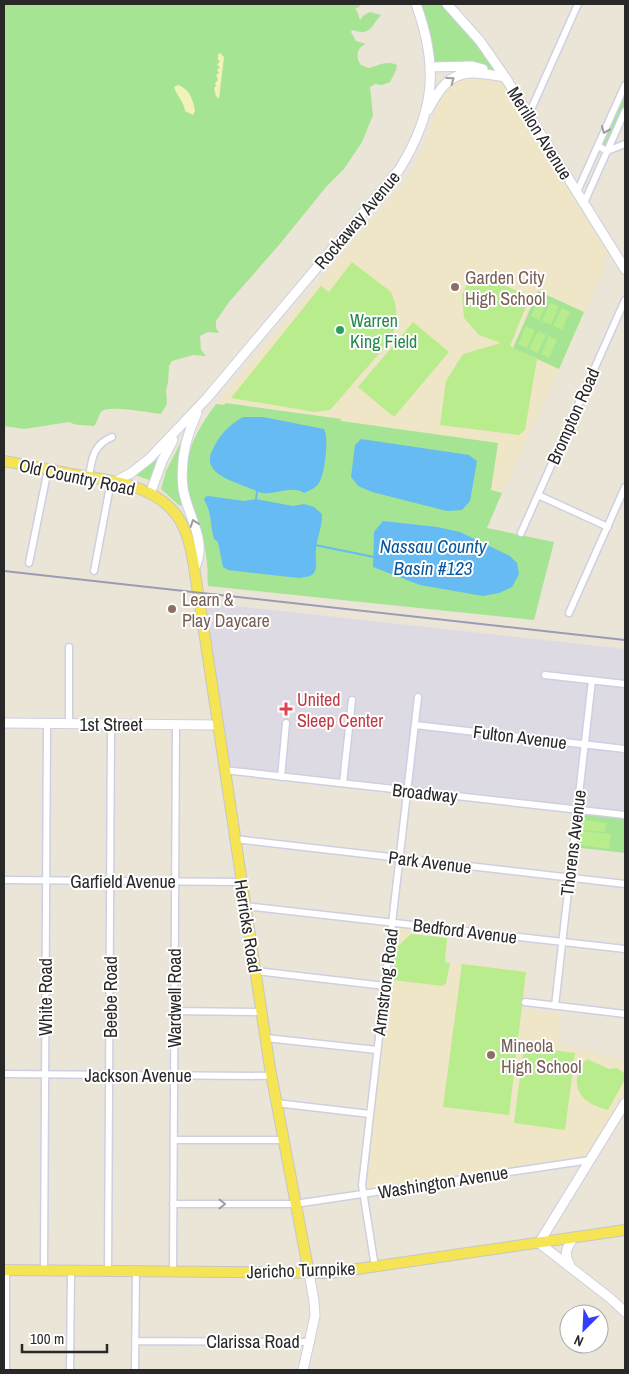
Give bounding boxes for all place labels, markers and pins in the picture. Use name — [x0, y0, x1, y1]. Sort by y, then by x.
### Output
place label: Garden City High School — [465, 265, 545, 311]
marker: Garden City High School — [449, 281, 461, 293]
place label: Warren King Field — [350, 308, 417, 354]
marker: Warren King Field — [334, 324, 346, 336]
place label: Learn & Play Daycare — [182, 587, 270, 633]
marker: Learn & Play Daycare — [166, 603, 178, 615]
place label: United Sleep Center — [297, 687, 383, 733]
marker: United Sleep Center — [279, 702, 293, 716]
place label: Mineola High School — [501, 1033, 581, 1079]
marker: Mineola High School — [485, 1049, 497, 1061]

